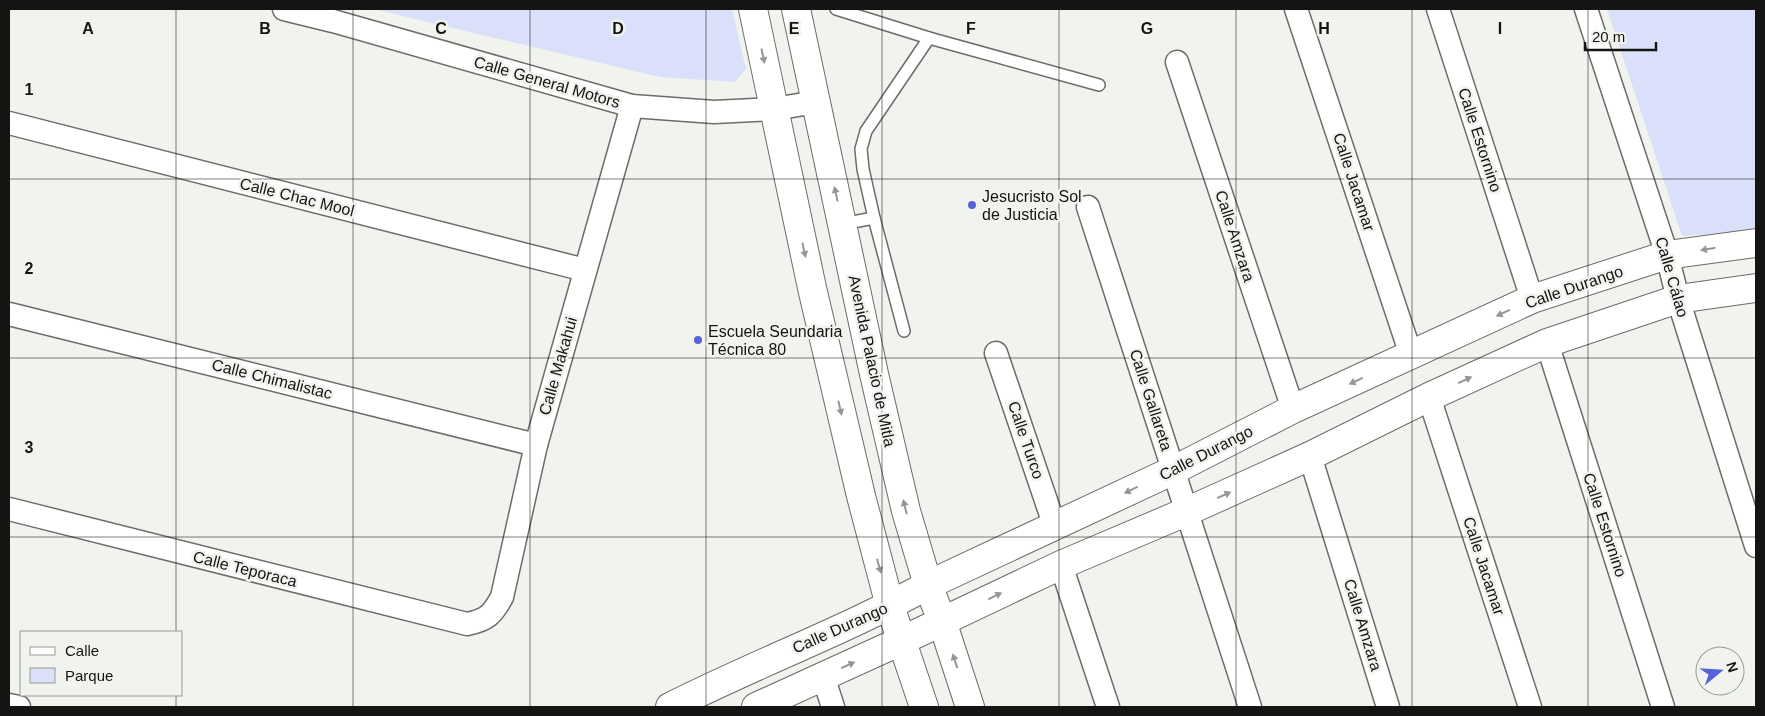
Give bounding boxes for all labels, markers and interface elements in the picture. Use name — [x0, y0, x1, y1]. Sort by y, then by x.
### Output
text: A — [82, 20, 94, 37]
text: B — [259, 20, 271, 37]
text: C — [435, 20, 447, 37]
text: D — [612, 20, 624, 37]
text: E — [789, 20, 800, 37]
text: F — [966, 20, 976, 37]
text: G — [1141, 20, 1153, 37]
text: H — [1318, 20, 1330, 37]
text: I — [1498, 20, 1502, 37]
scale bar — [1585, 20, 1656, 52]
text: 20 m — [1592, 28, 1625, 45]
one-way arrow — [759, 49, 767, 64]
street label: Calle General Motors — [472, 53, 622, 111]
text: 1 — [25, 81, 34, 98]
street label: Calle Estornino — [1455, 86, 1505, 194]
street label: Calle Jacamar — [1330, 131, 1378, 234]
street label: Calle Chac Mool — [238, 175, 356, 219]
one-way arrow — [832, 187, 840, 202]
place label: Jesucristo Sol de Justicia — [982, 188, 1082, 223]
street label: Calle Amzara — [1212, 188, 1258, 284]
marker: Jesucristo Sol de Justicia — [966, 199, 978, 211]
street label: Calle Cálao — [1652, 235, 1692, 319]
one-way arrow — [800, 242, 808, 257]
one-way arrow — [1700, 245, 1716, 253]
text: 2 — [25, 260, 34, 277]
street label: Calle Durango — [1523, 262, 1625, 312]
street label: Avenida Palacio de Mitla — [846, 274, 899, 448]
one-way arrow — [1496, 309, 1510, 317]
street label: Calle Makahui — [536, 315, 580, 417]
place label: Escuela Seundaria Técnica 80 — [708, 323, 842, 358]
marker: Escuela Seundaria Técnica 80 — [692, 334, 704, 346]
street label: Calle Gallareta — [1127, 347, 1175, 453]
street label: Calle Chimalistac — [210, 356, 334, 402]
one-way arrow — [1458, 376, 1472, 384]
one-way arrow — [1349, 377, 1363, 385]
street label: Calle Turco — [1005, 399, 1047, 481]
one-way arrow — [836, 401, 844, 416]
street label: Calle Durango — [1157, 422, 1256, 484]
text: 3 — [25, 439, 34, 456]
street label: Calle Estornino — [1580, 471, 1630, 579]
one-way arrow — [1124, 487, 1138, 495]
one-way arrow — [1217, 491, 1231, 499]
one-way arrow — [901, 499, 909, 514]
street label: Calle Jacamar — [1460, 515, 1508, 618]
street label: Calle Teporaca — [191, 548, 299, 590]
one-way arrow — [876, 558, 884, 573]
street label: Calle Amzara — [1341, 577, 1385, 673]
one-way arrow — [988, 592, 1002, 600]
street label: Calle Durango — [790, 599, 890, 657]
legend — [20, 631, 182, 696]
text: Calle — [65, 642, 99, 659]
north arrow — [1695, 646, 1745, 696]
one-way arrow — [951, 653, 959, 668]
one-way arrow — [841, 660, 855, 668]
text: N — [1723, 660, 1742, 674]
text: Parque — [65, 667, 113, 684]

